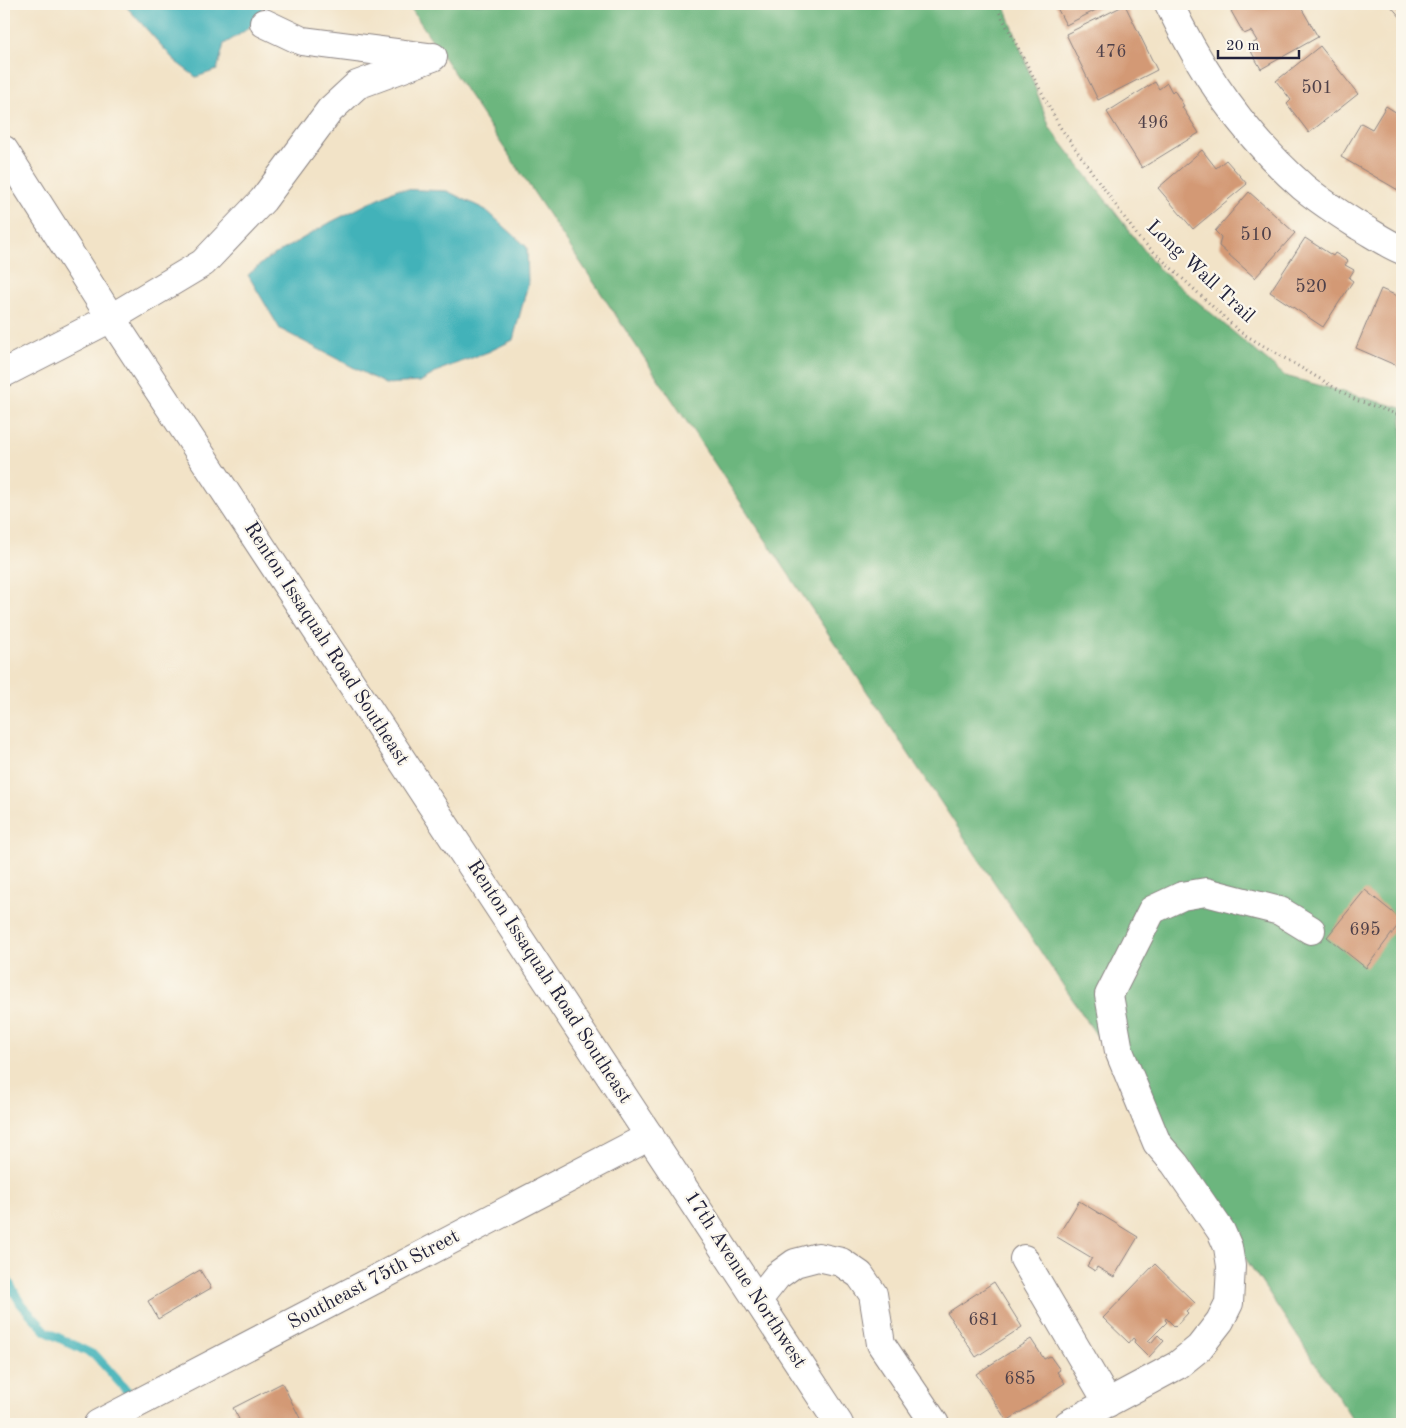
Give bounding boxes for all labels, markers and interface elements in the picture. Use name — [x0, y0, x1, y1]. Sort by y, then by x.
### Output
scale bar — [1218, 28, 1300, 60]
text: 20 m — [1226, 39, 1260, 54]
house number: 476 — [1095, 43, 1127, 61]
house number: 501 — [1301, 79, 1333, 97]
house number: 496 — [1137, 114, 1169, 132]
street label: Long Wall Trail — [1142, 217, 1258, 327]
house number: 510 — [1240, 226, 1272, 244]
house number: 520 — [1295, 278, 1327, 296]
street label: Renton Issaquah Road Southeast — [240, 519, 412, 769]
street label: Renton Issaquah Road Southeast — [463, 857, 635, 1107]
house number: 695 — [1349, 921, 1381, 939]
street label: 17th Avenue Northwest — [680, 1188, 810, 1372]
street label: Southeast 75th Street — [285, 1226, 463, 1334]
house number: 681 — [968, 1311, 1000, 1329]
house number: 685 — [1004, 1370, 1036, 1388]

